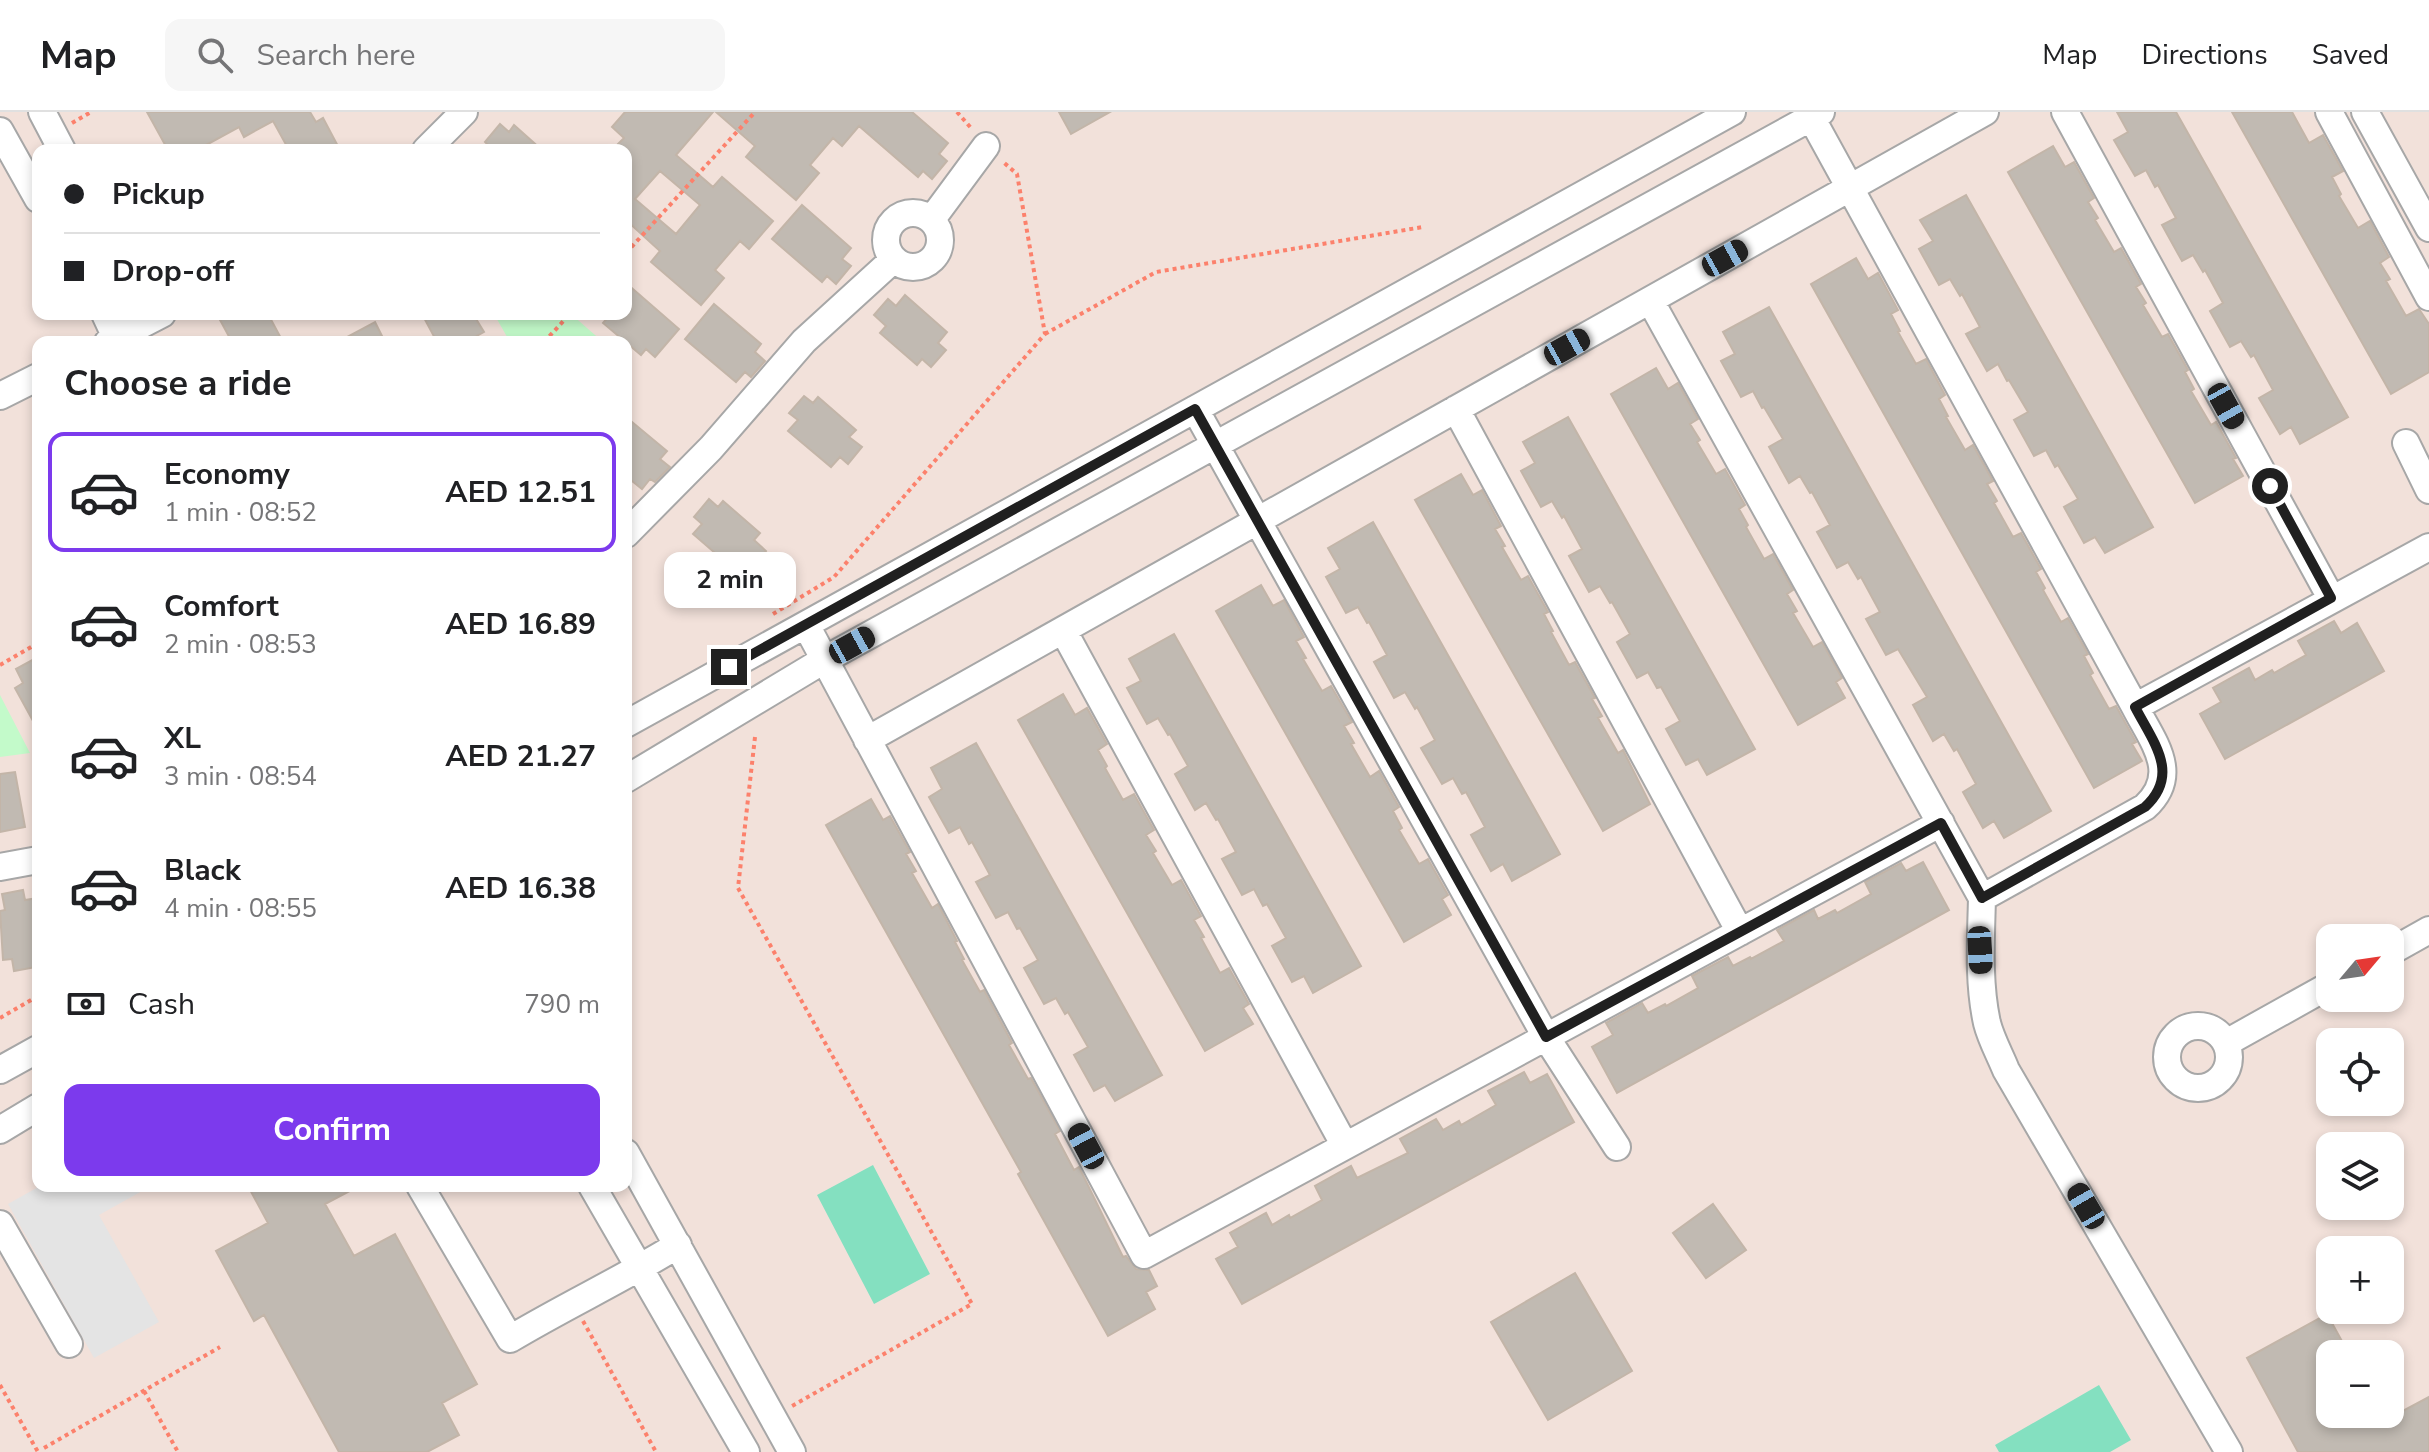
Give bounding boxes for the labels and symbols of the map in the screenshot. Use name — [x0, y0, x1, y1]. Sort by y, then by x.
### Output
car — [1698, 236, 1752, 280]
car — [1540, 325, 1594, 369]
car — [2204, 379, 2248, 433]
route start — [2252, 468, 2288, 504]
callout: 2 min — [663, 551, 795, 607]
car — [825, 623, 879, 667]
route end — [711, 649, 747, 685]
north arrow — [2316, 924, 2404, 1012]
car — [1967, 925, 1993, 975]
car — [1064, 1119, 1108, 1173]
car — [2064, 1179, 2108, 1233]

